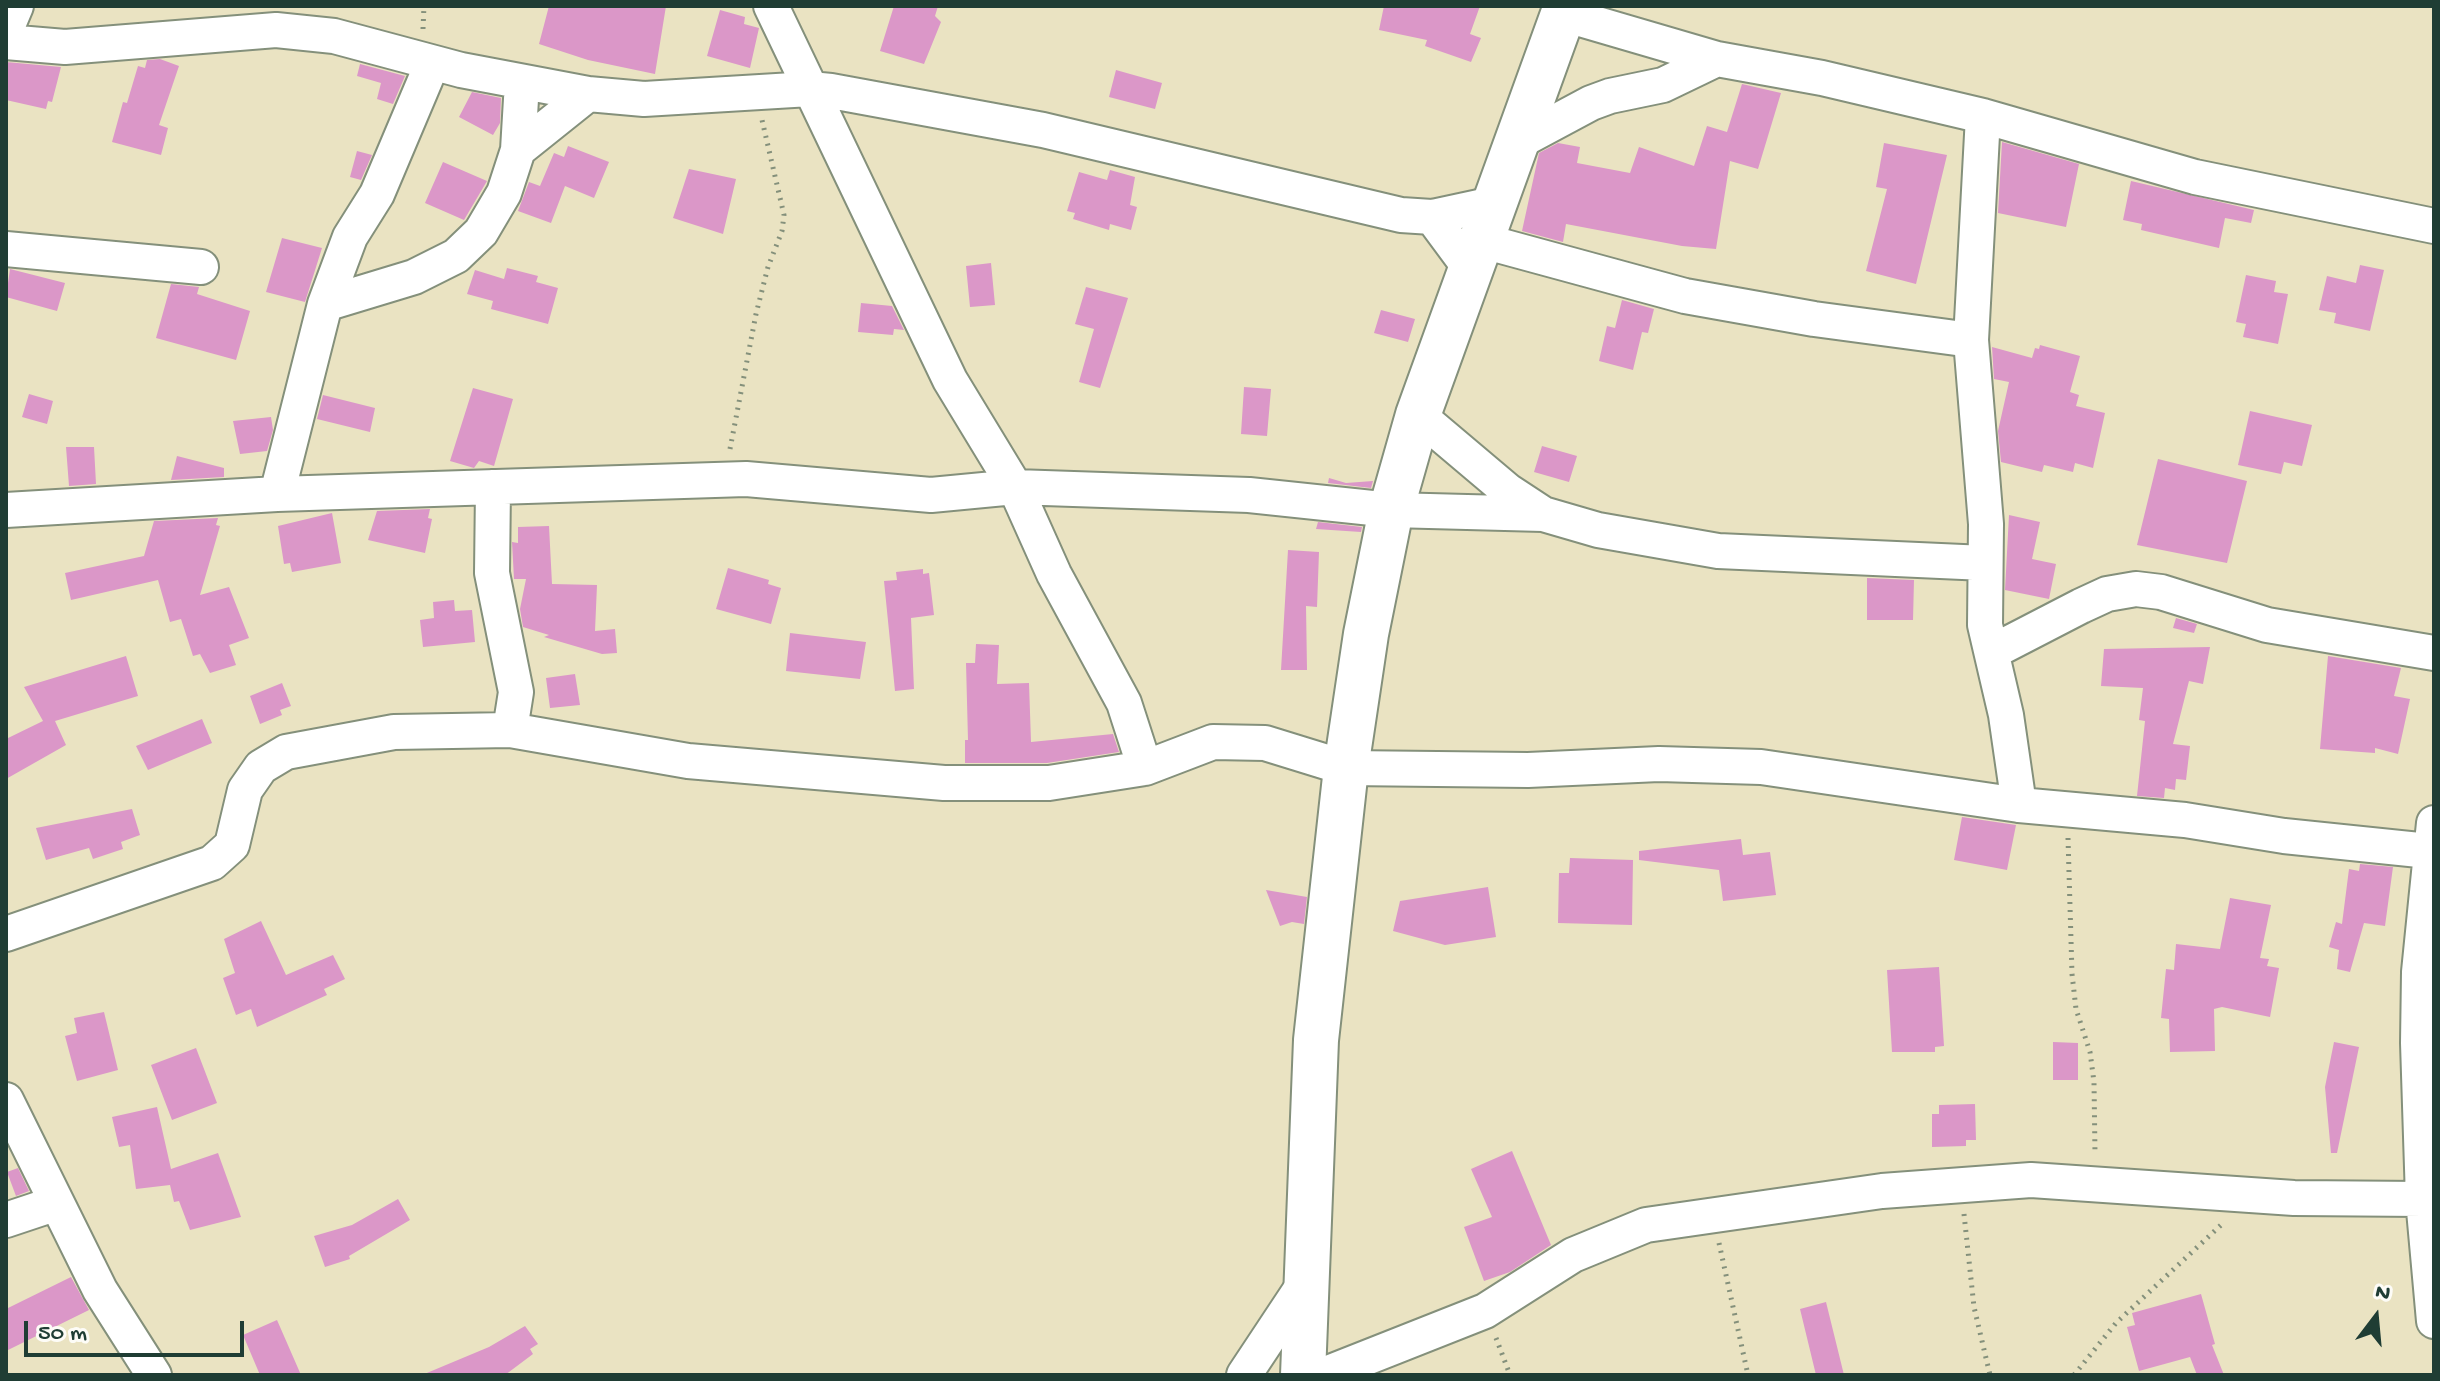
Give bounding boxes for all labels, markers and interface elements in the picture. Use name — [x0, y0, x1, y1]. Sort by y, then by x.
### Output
north arrow — [2336, 1277, 2416, 1357]
text: N — [2372, 1279, 2393, 1308]
scale bar — [28, 1305, 248, 1355]
text: 50 m — [38, 1320, 87, 1349]

